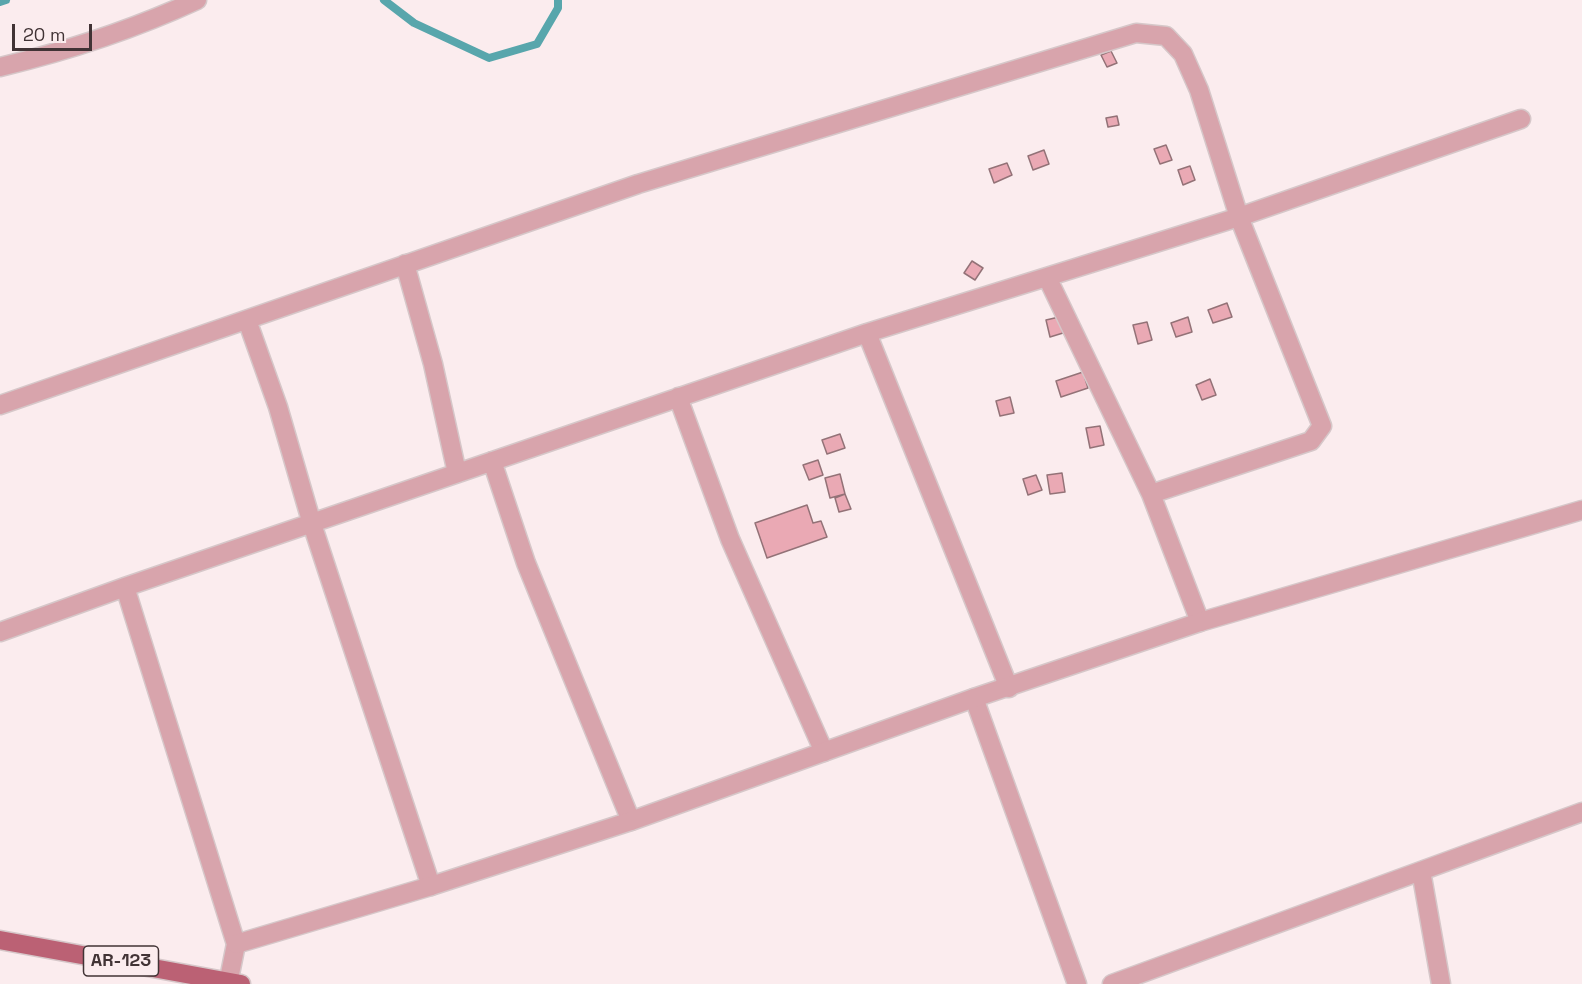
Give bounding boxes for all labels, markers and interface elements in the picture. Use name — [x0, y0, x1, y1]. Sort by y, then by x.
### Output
scale bar — [15, 12, 94, 50]
text: 20 m — [23, 23, 66, 46]
road number: AR-123 — [84, 946, 158, 976]

